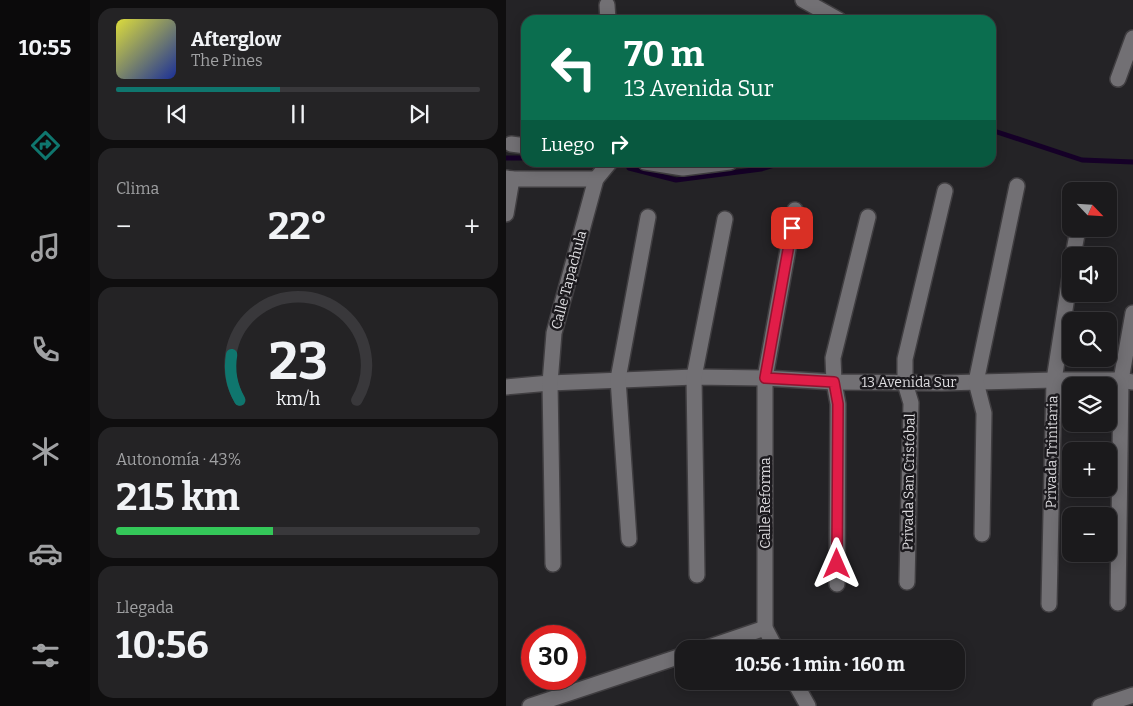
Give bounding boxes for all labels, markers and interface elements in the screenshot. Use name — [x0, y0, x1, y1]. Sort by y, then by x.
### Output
text: Afterglow — [191, 28, 281, 51]
text: 70 m — [624, 33, 704, 75]
text: 10:55 — [19, 34, 71, 61]
icon: left — [541, 35, 606, 100]
text: The Pines — [191, 51, 263, 70]
text: 13 Avenida Sur — [624, 75, 773, 102]
icon: previous — [163, 100, 191, 128]
icon: pause — [284, 100, 312, 128]
icon: next — [405, 100, 433, 128]
icon: directions — [28, 128, 63, 163]
icon: right — [605, 130, 633, 158]
text: Luego — [541, 133, 595, 156]
text: Clima — [116, 179, 159, 198]
north arrow — [1062, 182, 1117, 238]
map controls — [1062, 182, 1117, 562]
text: 22° — [268, 203, 327, 249]
pin — [771, 207, 813, 249]
text: − — [116, 210, 131, 243]
text: + — [464, 210, 480, 243]
icon: arrive — [778, 214, 806, 242]
street label: Calle Tapachula — [548, 228, 590, 331]
icon: music — [28, 230, 63, 265]
button: sound — [1062, 247, 1117, 302]
button: search — [1062, 312, 1117, 367]
text: 23 — [268, 330, 328, 393]
icon: phone — [28, 332, 63, 367]
street label: 13 Avenida Sur — [861, 374, 957, 391]
button: layers — [1062, 377, 1117, 432]
text: km/h — [276, 388, 320, 410]
street label: Privada Trinitaria — [1043, 395, 1061, 509]
street label: Privada San Cristóbal — [899, 413, 919, 551]
icon: climate — [28, 434, 63, 469]
button: + — [1062, 442, 1117, 497]
text: Autonomía · 43% — [116, 450, 241, 469]
street label: Calle Reforma — [757, 457, 774, 549]
text: 215 km — [116, 474, 240, 520]
button: − — [1062, 507, 1117, 562]
icon: car — [28, 536, 63, 571]
position arrow — [810, 537, 862, 589]
text: Llegada — [116, 598, 174, 617]
text: 10:56 — [116, 622, 209, 668]
speed limit sign: 30 — [521, 625, 586, 690]
icon: filters — [28, 638, 63, 673]
text: 10:56 · 1 min · 160 m — [735, 653, 905, 676]

